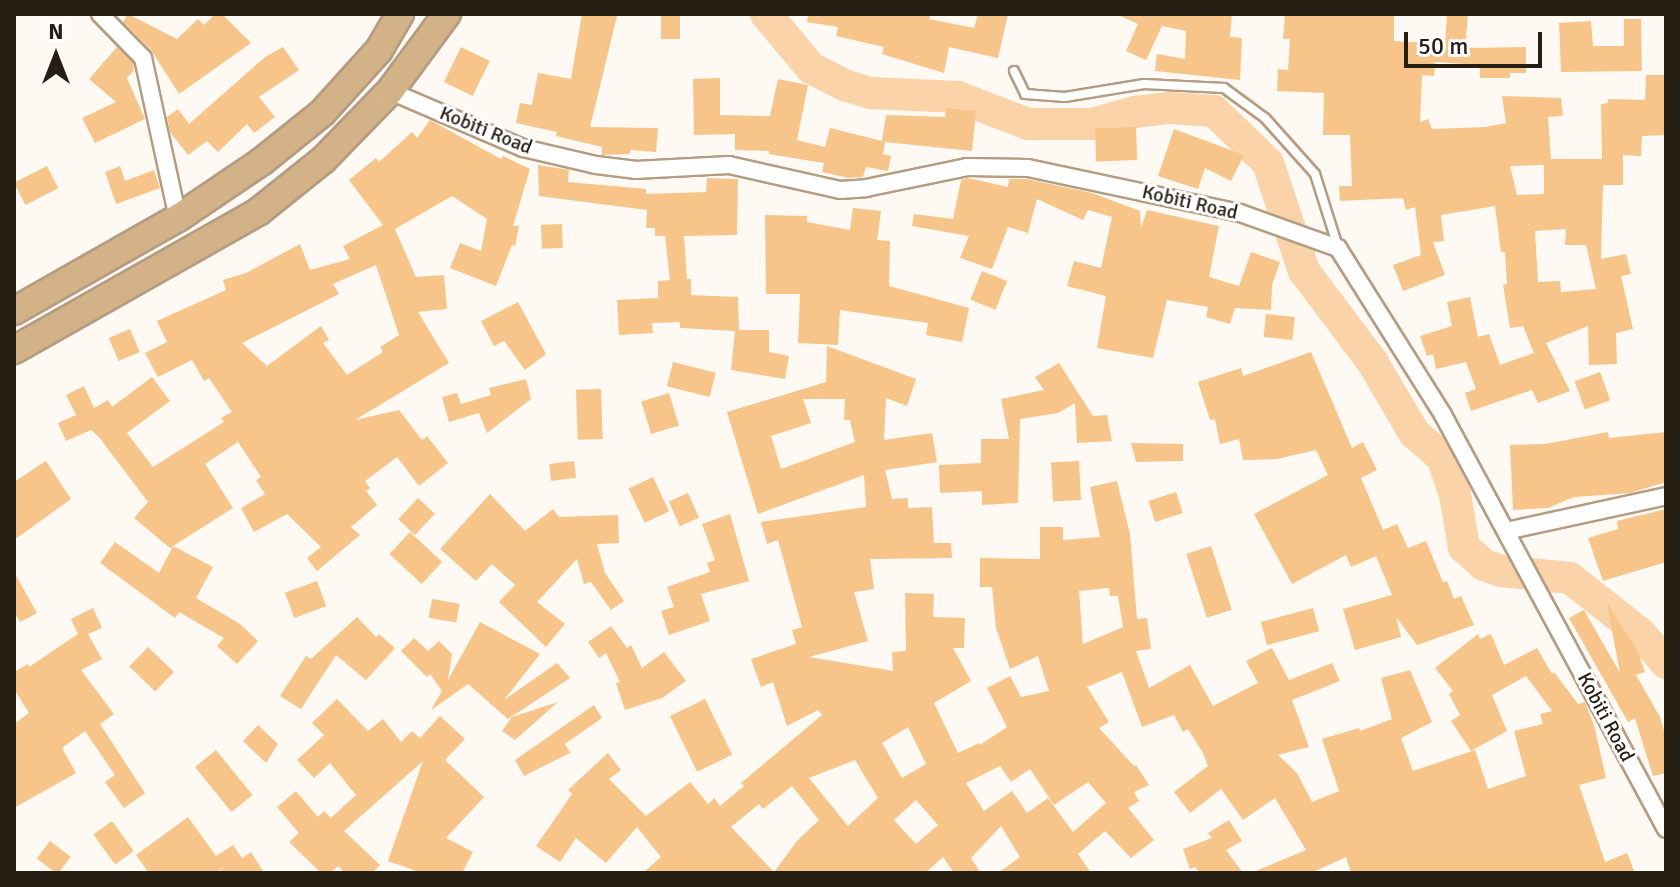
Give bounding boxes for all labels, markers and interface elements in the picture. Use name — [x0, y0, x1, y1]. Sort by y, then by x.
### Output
north arrow — [16, 16, 96, 96]
scale bar — [1408, 16, 1546, 66]
text: N — [48, 18, 64, 45]
text: 50 m — [1418, 31, 1468, 61]
street label: Kobiti Road — [436, 101, 536, 159]
street label: Kobiti Road — [1140, 179, 1240, 225]
street label: Kobiti Road — [1572, 668, 1640, 766]

